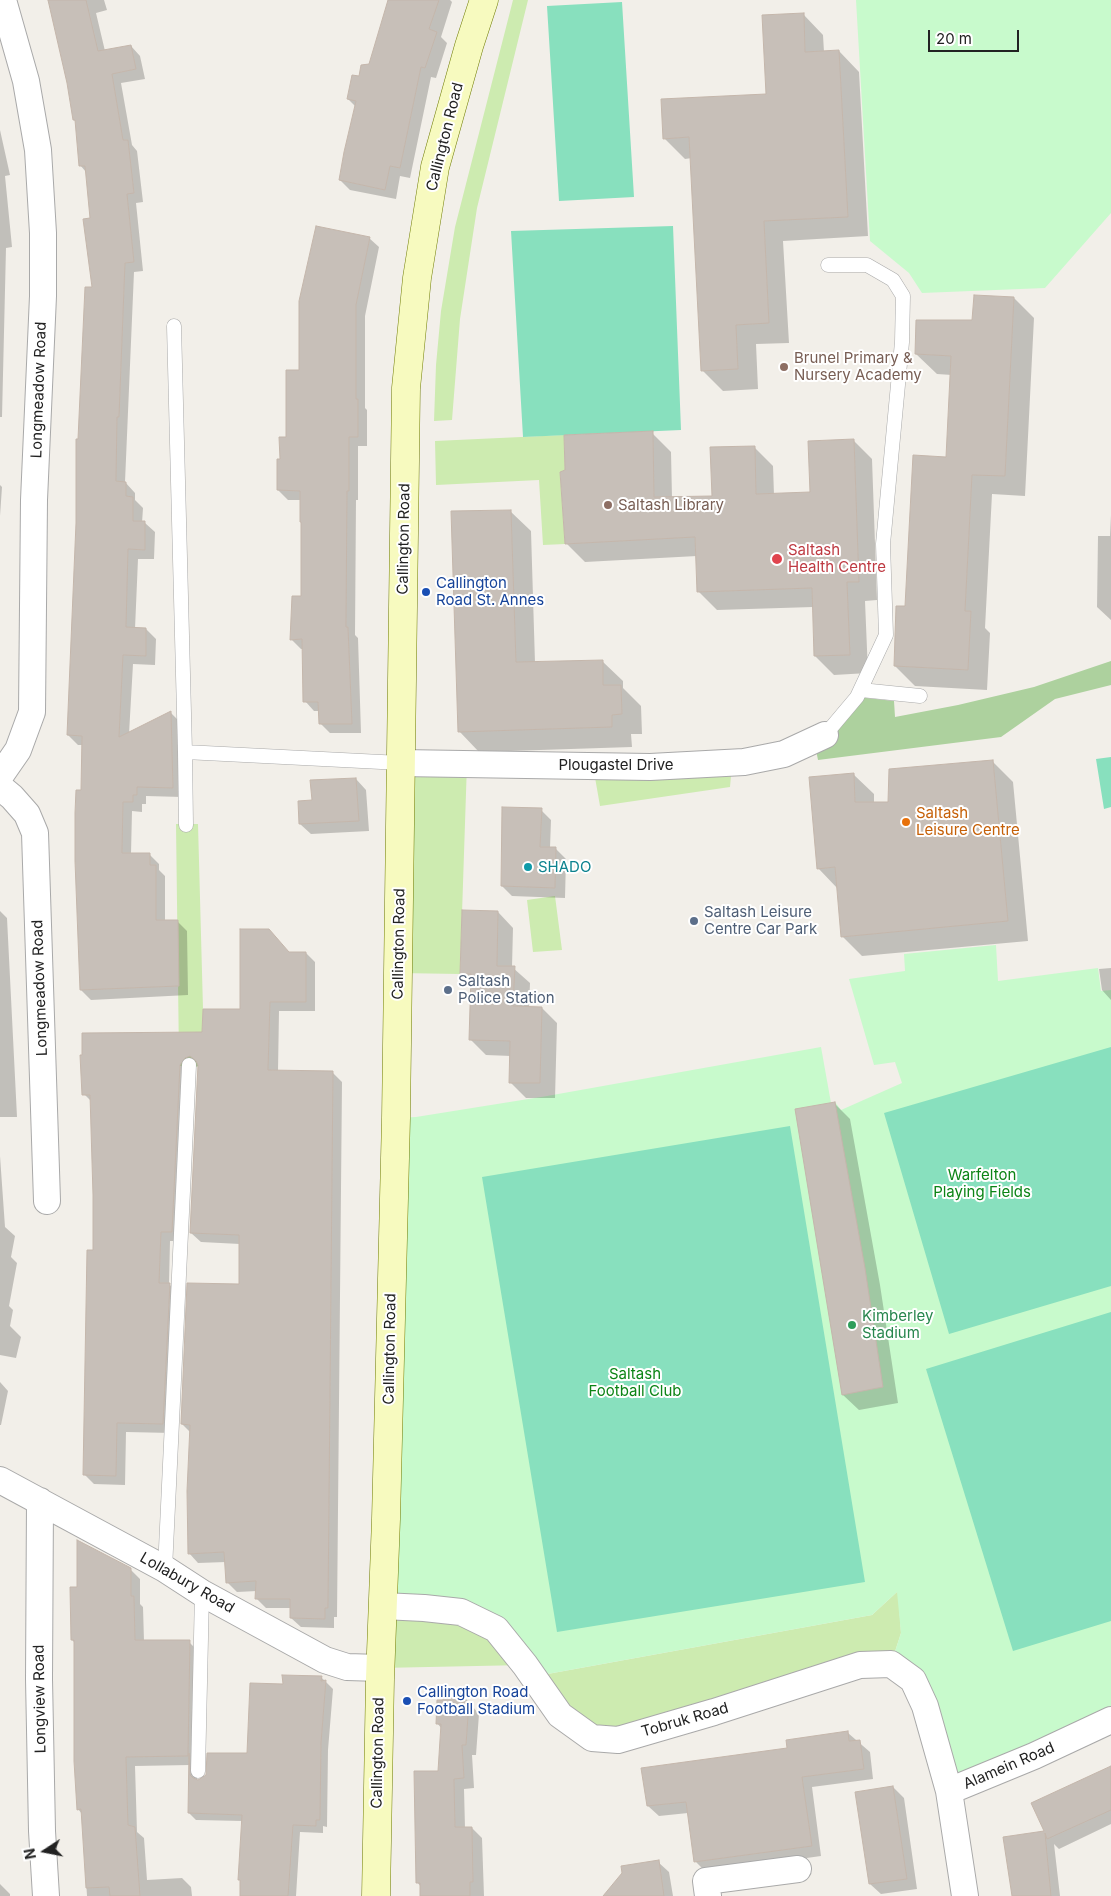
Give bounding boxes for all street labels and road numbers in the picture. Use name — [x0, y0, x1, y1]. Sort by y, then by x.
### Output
street label: Callington Road — [423, 81, 467, 193]
street label: Longmeadow Road — [28, 321, 50, 459]
street label: Callington Road — [394, 483, 414, 595]
street label: Plougastel Drive — [558, 756, 674, 774]
street label: Callington Road — [389, 888, 409, 1000]
street label: Longmeadow Road — [29, 919, 51, 1057]
street label: Callington Road — [380, 1293, 400, 1405]
street label: Lollabury Road — [137, 1549, 237, 1617]
street label: Longview Road — [30, 1644, 50, 1754]
street label: Callington Road — [368, 1697, 388, 1809]
street label: Tobruk Road — [639, 1699, 731, 1741]
street label: Alamein Road — [961, 1739, 1057, 1793]

